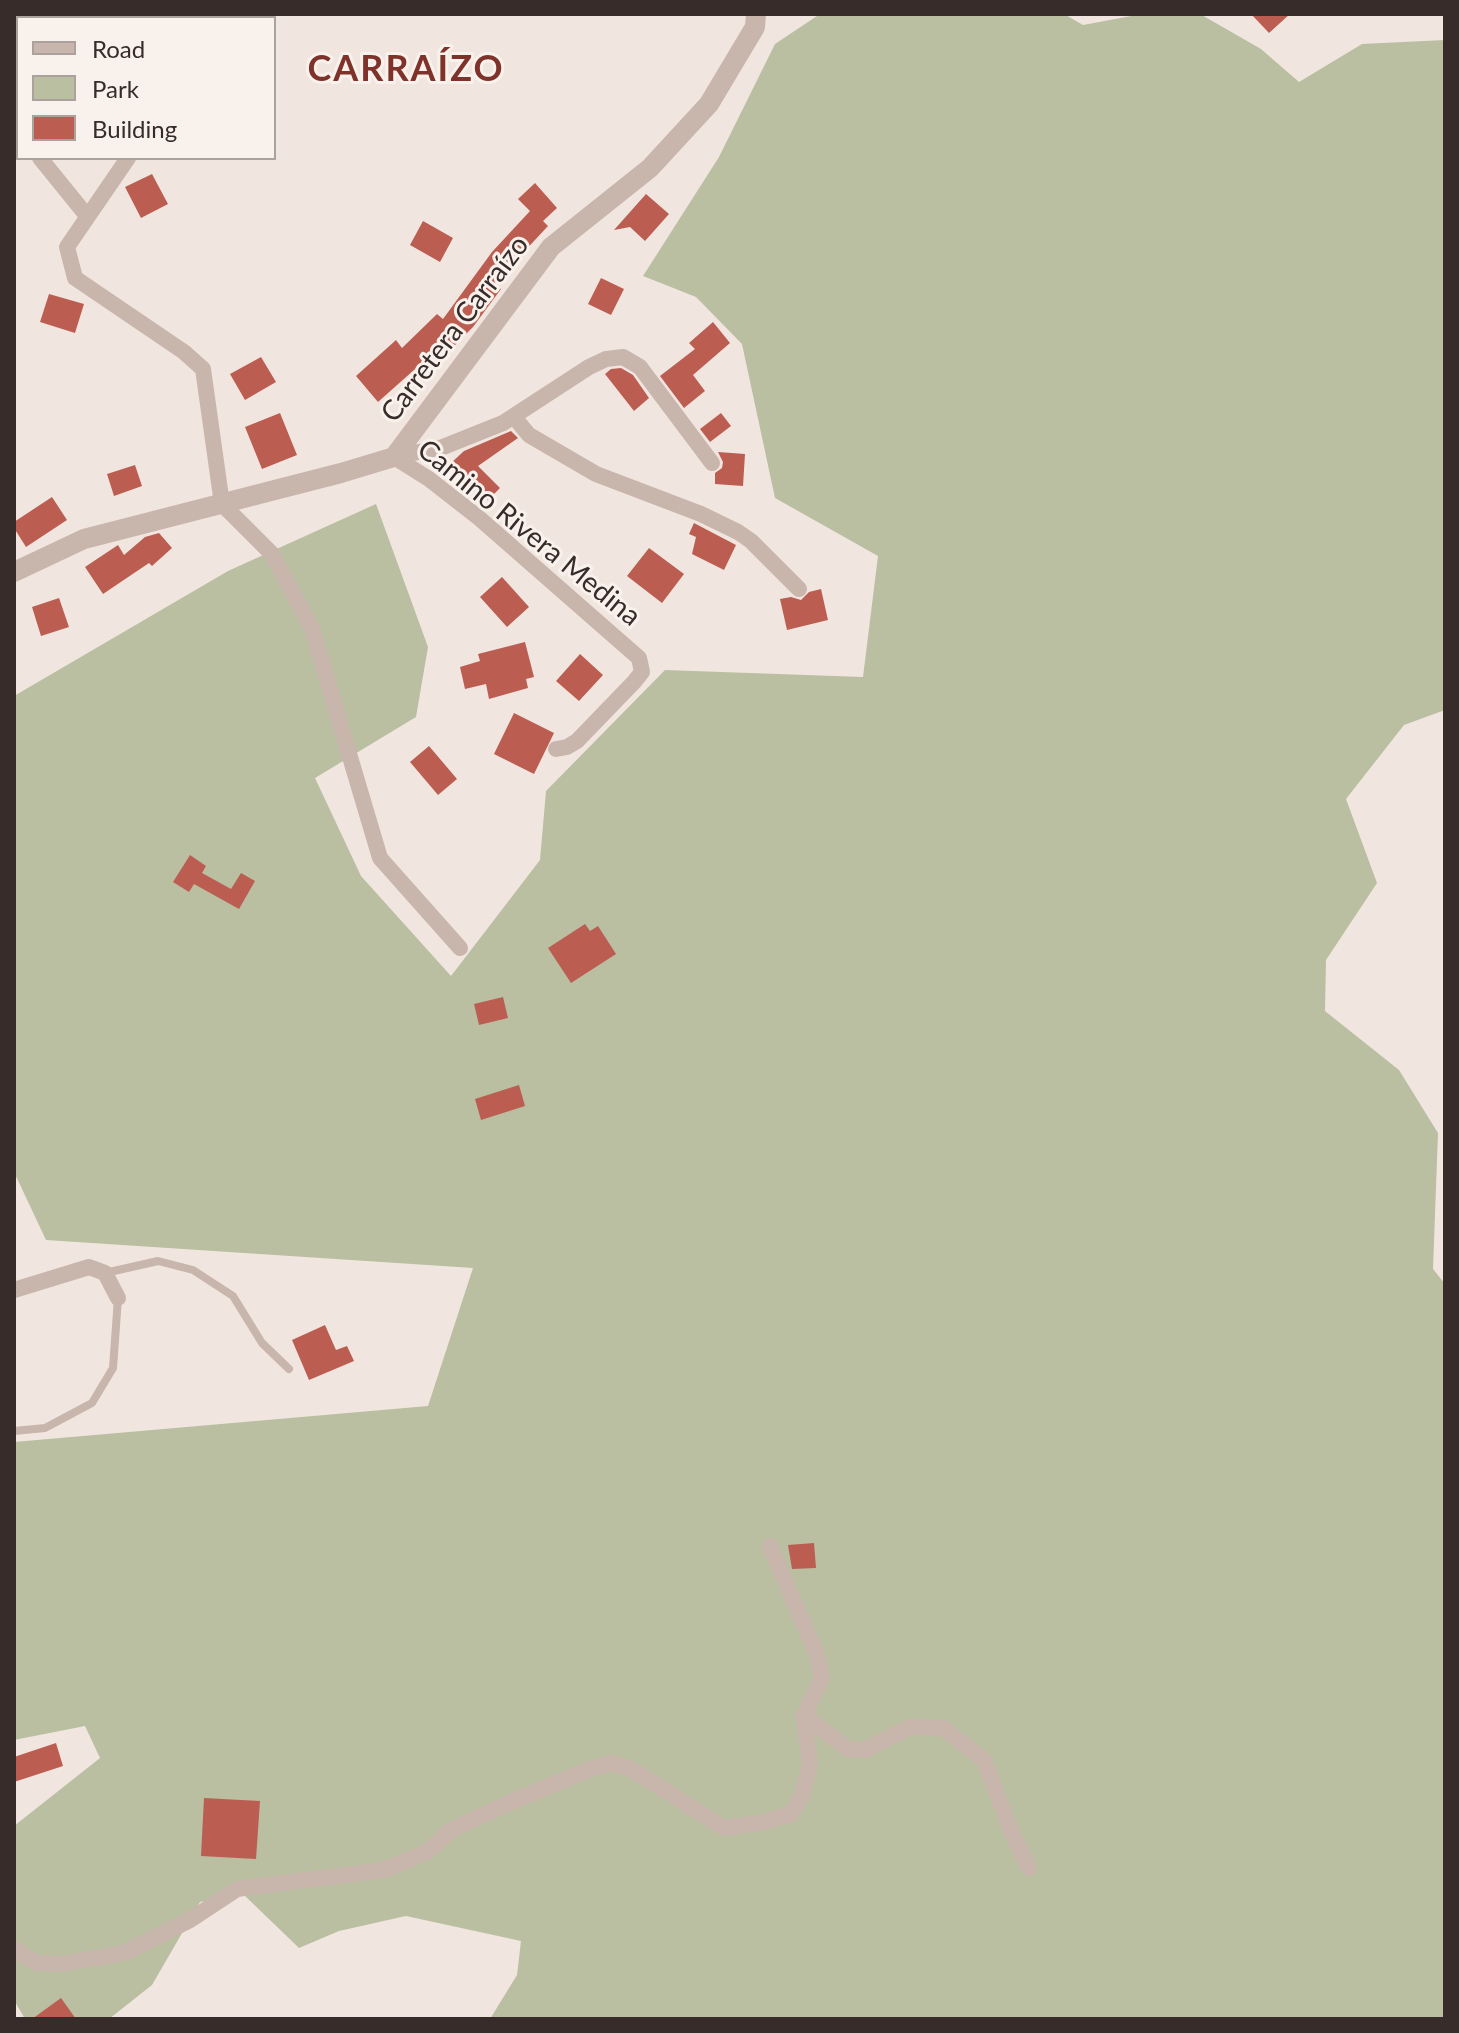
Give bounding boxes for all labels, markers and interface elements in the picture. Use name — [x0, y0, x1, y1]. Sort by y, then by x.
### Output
legend — [16, 16, 276, 160]
text: Road — [92, 34, 145, 63]
district label: CARRAÍZO — [307, 47, 505, 91]
text: Park — [92, 74, 139, 103]
text: Building — [92, 114, 177, 143]
street label: Carretera Carraízo — [374, 229, 536, 429]
street label: Camino Rivera Medina — [411, 433, 647, 633]

